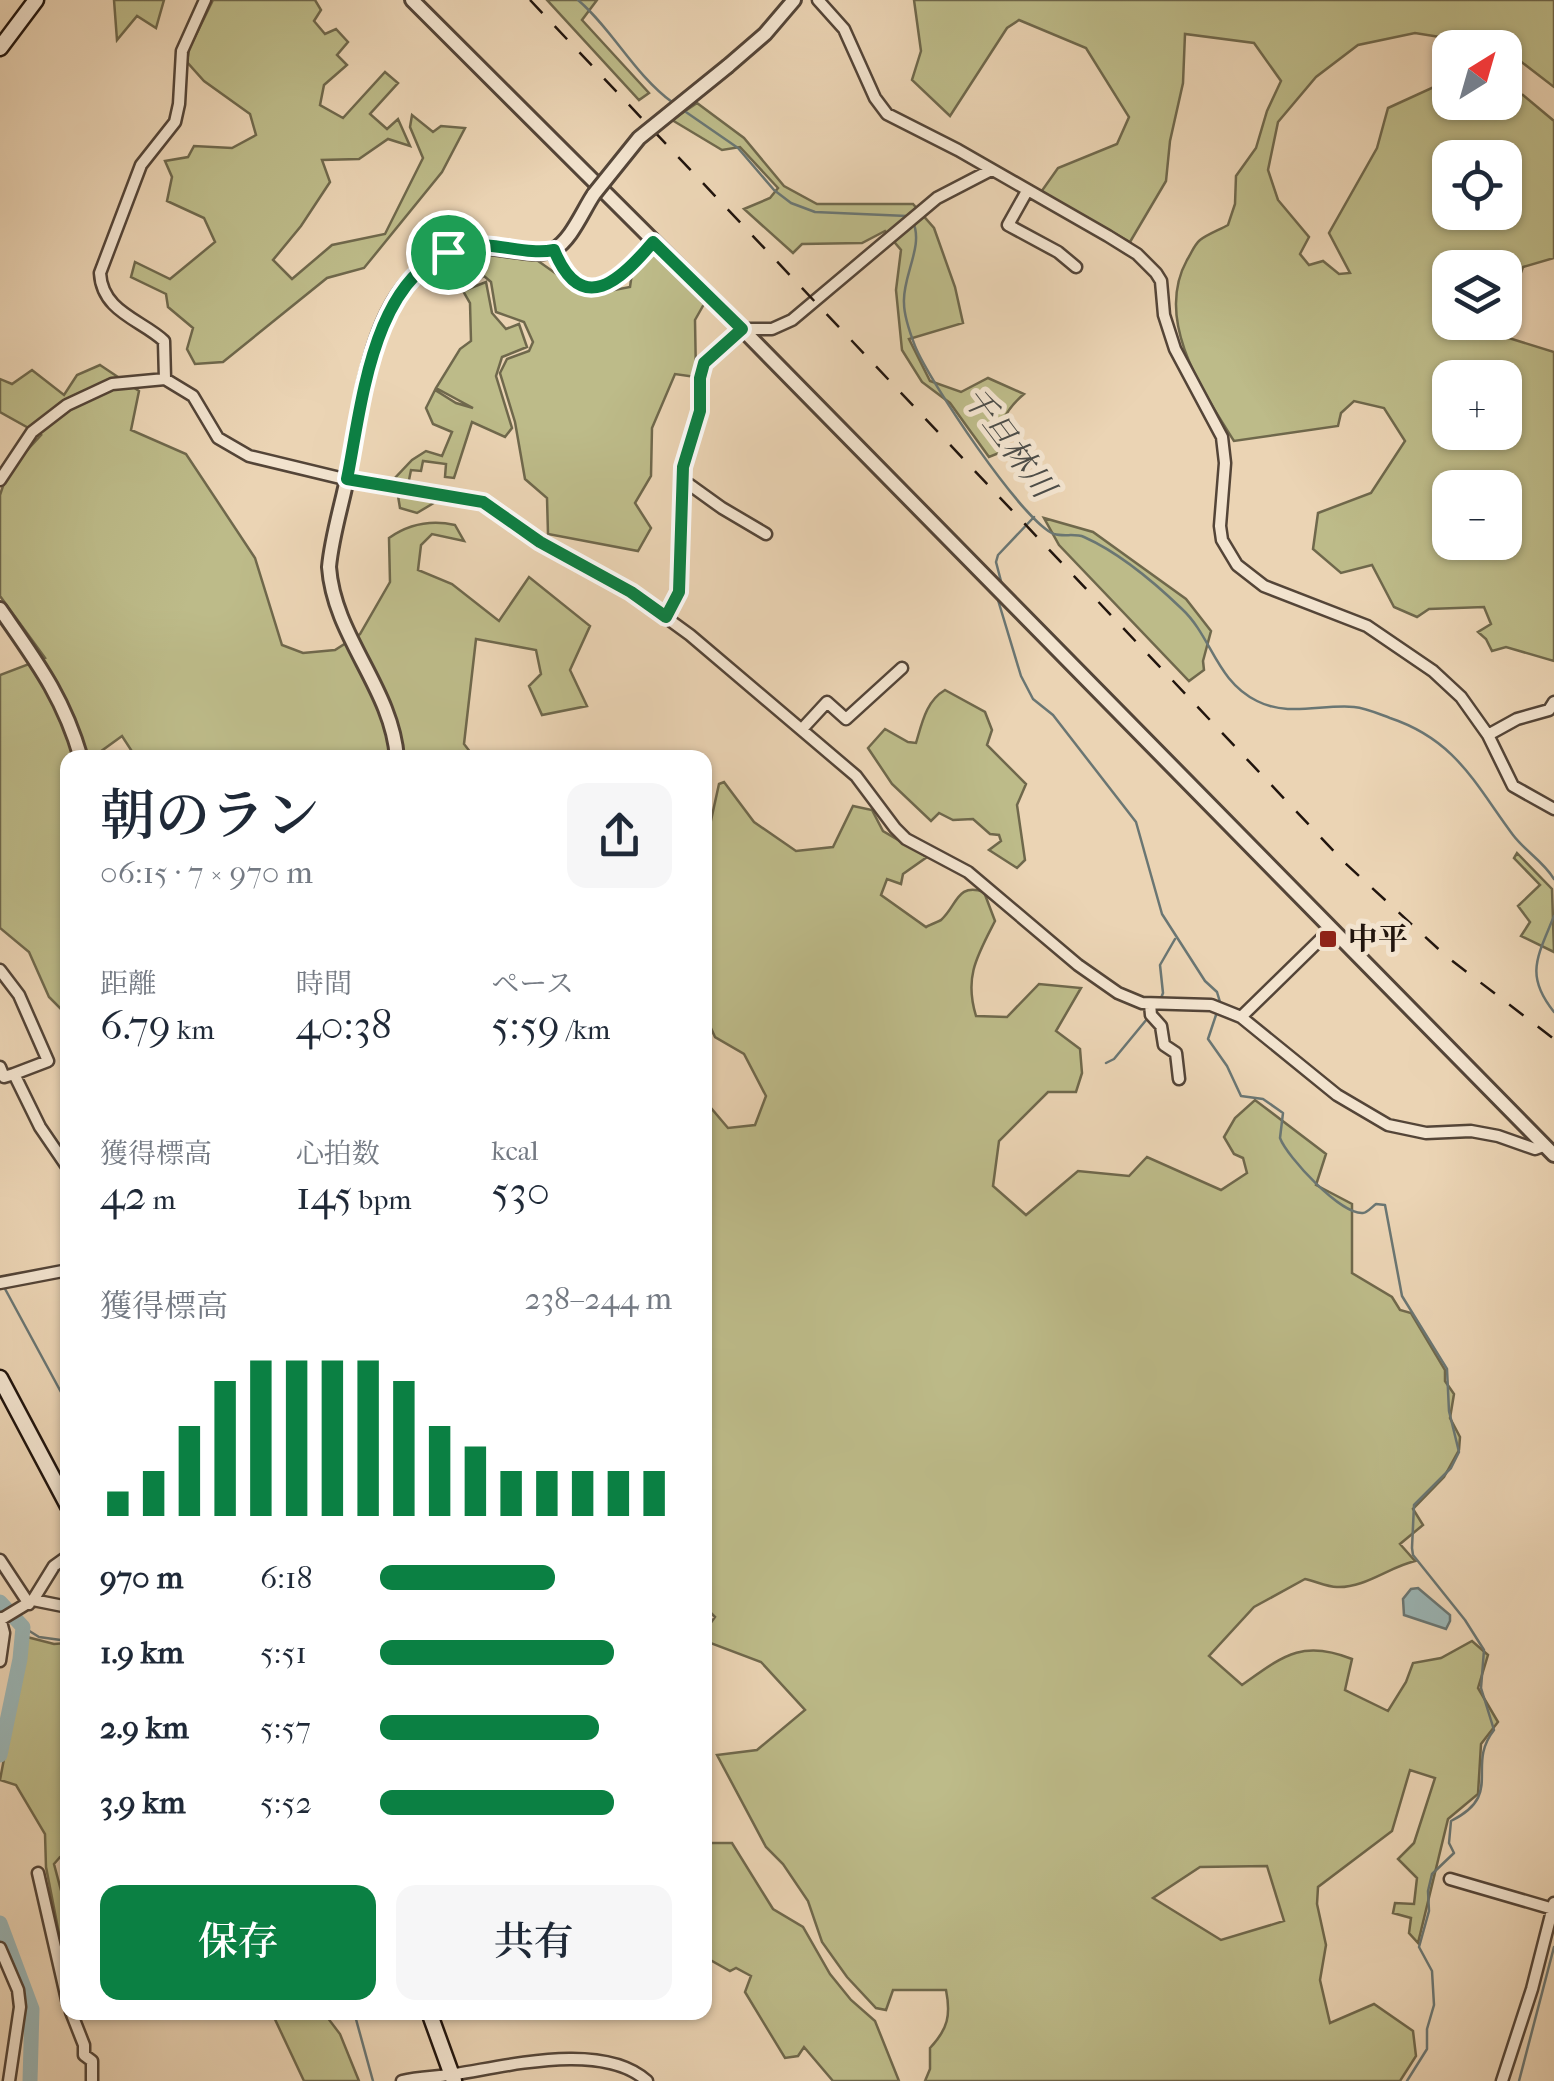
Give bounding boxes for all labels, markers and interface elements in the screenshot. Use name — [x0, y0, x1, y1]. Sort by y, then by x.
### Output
north arrow — [1432, 30, 1522, 120]
map controls — [1432, 30, 1522, 560]
button: locate — [1432, 140, 1522, 230]
pin — [406, 210, 491, 295]
icon: arrive — [421, 225, 476, 280]
button: layers — [1432, 250, 1522, 340]
button: + — [1432, 360, 1522, 450]
water label: 千旦林川 — [955, 380, 1064, 507]
button: − — [1432, 470, 1522, 560]
button: share — [567, 783, 672, 888]
text: 朝のラン — [100, 784, 320, 848]
text: 06:15 · 7 × 970 m — [100, 854, 313, 891]
place label: 中平 — [1348, 922, 1408, 957]
marker: 中平 — [1317, 928, 1339, 950]
text: 距離 — [100, 967, 156, 1000]
text: 時間 — [296, 967, 352, 1000]
text: ペース — [491, 967, 574, 1000]
text: 6.79 — [100, 1001, 171, 1050]
text: 40:38 — [296, 1001, 392, 1050]
text: 5:59 — [491, 1001, 560, 1050]
text: km — [171, 1013, 215, 1046]
text: /km — [560, 1013, 610, 1046]
text: kcal — [491, 1134, 538, 1167]
text: 獲得標高 — [100, 1137, 212, 1170]
text: 心拍数 — [296, 1137, 380, 1170]
text: 530 — [491, 1167, 550, 1216]
text: 42 — [100, 1171, 146, 1220]
text: 145 — [296, 1171, 353, 1220]
text: m — [146, 1183, 176, 1216]
text: bpm — [353, 1183, 412, 1216]
text: 238–244 m — [525, 1280, 672, 1317]
text: 獲得標高 — [100, 1288, 228, 1325]
text: 970 m — [100, 1559, 183, 1596]
text: 6:18 — [260, 1559, 313, 1596]
text: 1.9 km — [100, 1634, 184, 1671]
text: 5:51 — [260, 1634, 307, 1671]
text: 2.9 km — [100, 1709, 189, 1746]
text: 5:57 — [260, 1709, 311, 1746]
text: 3.9 km — [100, 1784, 186, 1821]
text: 5:52 — [260, 1784, 312, 1821]
button: 保存 — [100, 1885, 376, 2000]
button: 共有 — [396, 1885, 672, 2000]

